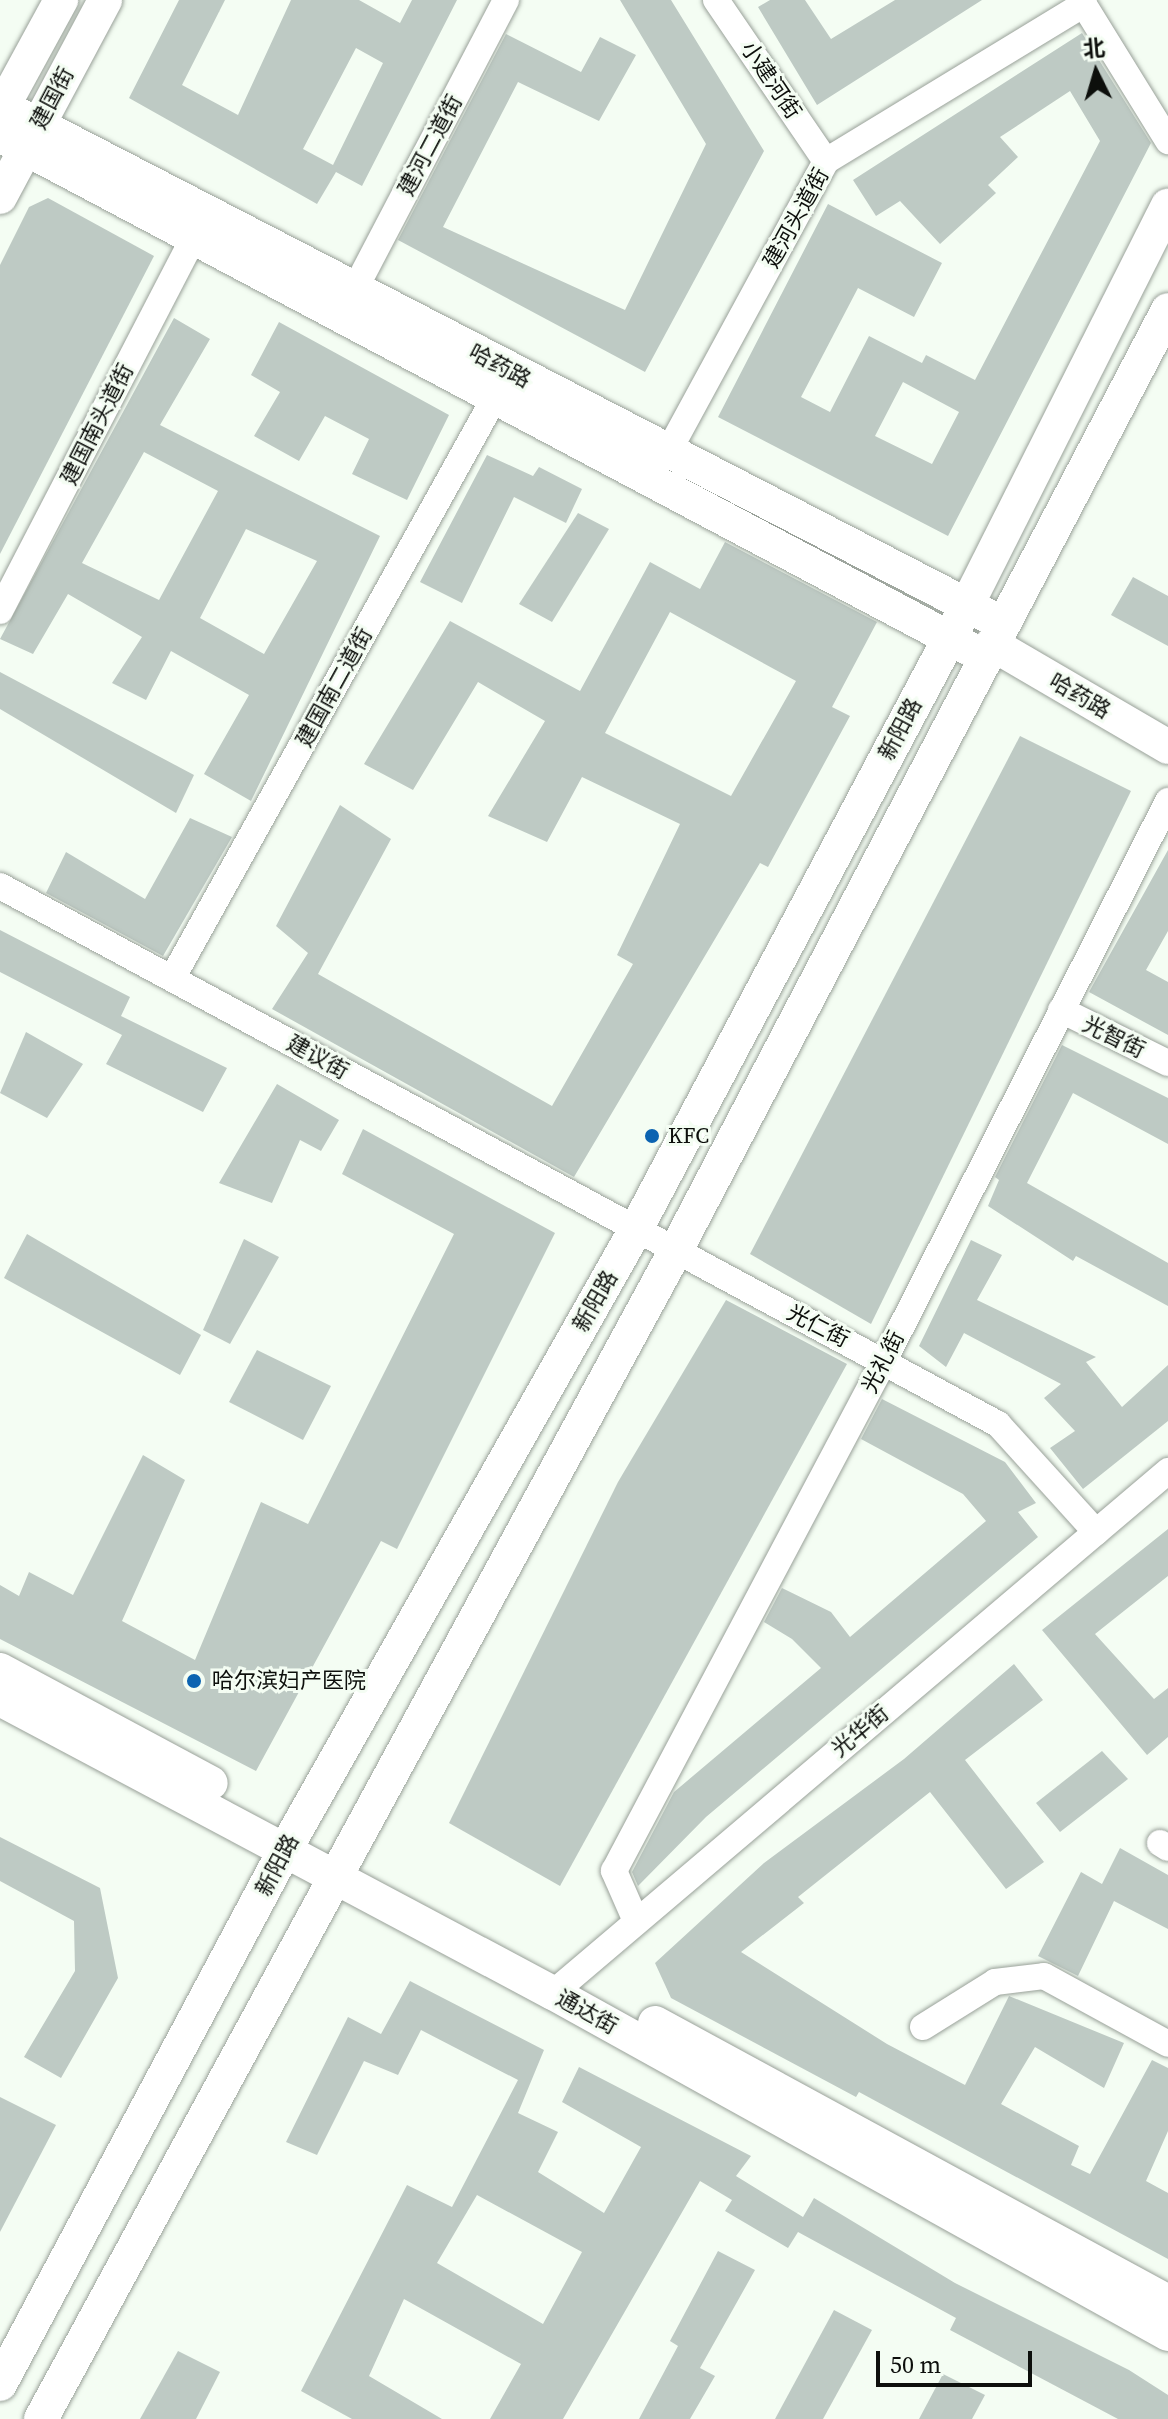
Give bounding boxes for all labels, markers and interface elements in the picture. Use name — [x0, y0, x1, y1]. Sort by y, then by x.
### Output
north arrow — [1056, 32, 1136, 112]
text: 北 — [1082, 32, 1106, 64]
street label: 小建河街 — [735, 36, 807, 124]
street label: 建国街 — [25, 63, 79, 133]
street label: 建河二道街 — [393, 90, 467, 200]
street label: 建河头道街 — [758, 163, 834, 273]
street label: 哈药路 — [465, 339, 535, 393]
street label: 建国南头道街 — [55, 359, 139, 489]
street label: 建国南二道街 — [290, 623, 378, 751]
street label: 哈药路 — [1045, 668, 1115, 724]
street label: 新阳路 — [873, 694, 927, 764]
street label: 光智街 — [1079, 1011, 1149, 1063]
street label: 建议街 — [283, 1029, 353, 1085]
place label: KFC — [668, 1123, 709, 1149]
marker: KFC — [643, 1127, 661, 1145]
street label: 新阳路 — [567, 1266, 623, 1336]
street label: 光仁街 — [783, 1299, 853, 1353]
street label: 光礼街 — [856, 1327, 910, 1397]
place label: 哈尔滨妇产医院 — [212, 1668, 366, 1694]
marker: 哈尔滨妇产医院 — [183, 1670, 205, 1692]
street label: 光华街 — [826, 1700, 894, 1762]
street label: 新阳路 — [250, 1830, 304, 1900]
street label: 通达街 — [552, 1984, 622, 2040]
scale bar — [880, 2335, 1036, 2385]
text: 50 m — [890, 2348, 941, 2381]

